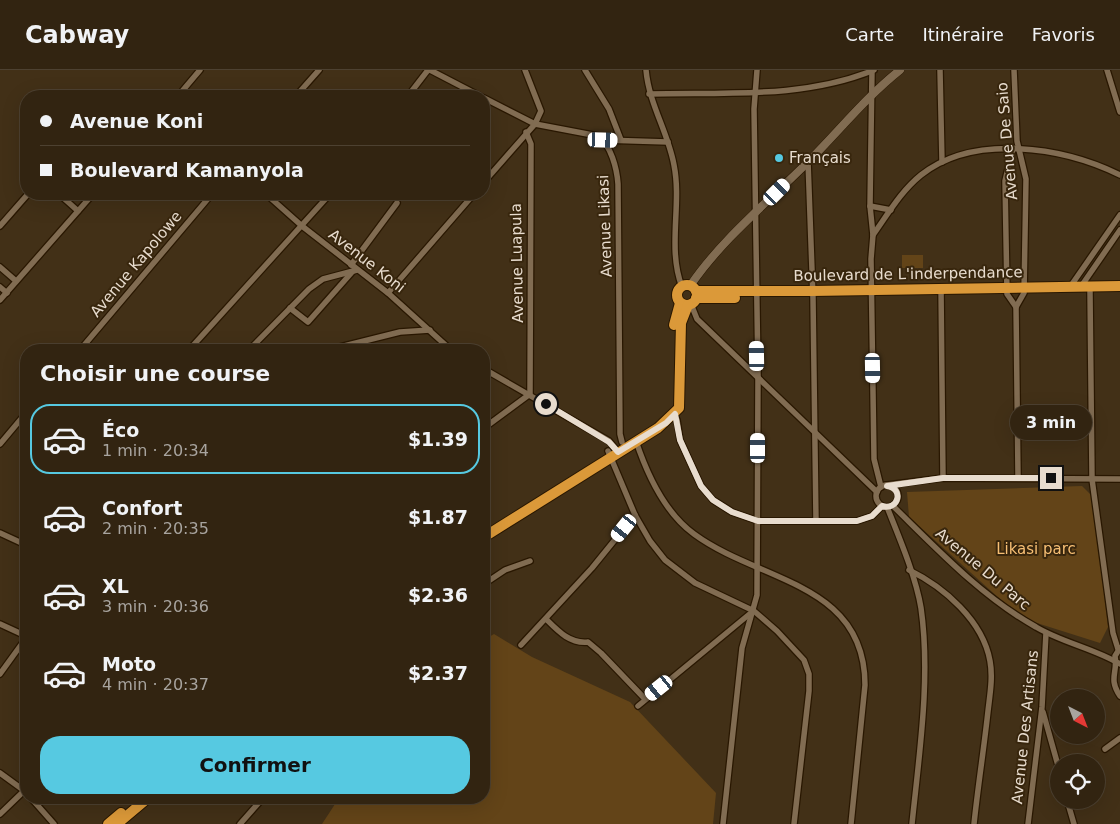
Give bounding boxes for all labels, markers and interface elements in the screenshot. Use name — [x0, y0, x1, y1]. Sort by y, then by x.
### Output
text: Cabway — [25, 21, 129, 49]
text: Carte — [845, 24, 894, 45]
text: Itinéraire — [922, 24, 1004, 45]
text: Favoris — [1032, 24, 1095, 45]
street label: Avenue De Saio — [993, 81, 1021, 201]
text: Avenue Koni — [70, 110, 203, 132]
car — [587, 132, 618, 148]
place label: Français — [789, 149, 851, 167]
marker: Français — [773, 152, 785, 164]
text: Boulevard Kamanyola — [70, 159, 304, 181]
street label: Avenue Likasi — [594, 174, 616, 278]
car — [761, 176, 792, 208]
street label: Avenue Luapula — [507, 203, 527, 323]
street label: Avenue Kapolowe — [86, 207, 186, 321]
street label: Avenue Koni — [325, 225, 409, 297]
street label: Boulevard de L'inderpendance — [793, 263, 1023, 285]
car — [749, 341, 764, 371]
car — [865, 353, 880, 383]
text: Choisir une course — [40, 361, 270, 386]
route start — [535, 393, 557, 415]
callout: 3 min — [1010, 406, 1092, 440]
text: 3 min — [1026, 413, 1076, 432]
icon: car — [42, 417, 87, 462]
text: Éco — [102, 419, 139, 441]
text: $1.39 — [408, 428, 468, 450]
car — [750, 433, 765, 463]
text: 1 min · 20:34 — [102, 441, 209, 460]
route end — [1040, 467, 1062, 489]
icon: car — [42, 495, 87, 540]
text: Confort — [102, 497, 182, 519]
text: $1.87 — [408, 506, 468, 528]
car — [608, 512, 639, 544]
text: 2 min · 20:35 — [102, 519, 209, 538]
street label: Avenue Du Parc — [932, 524, 1034, 614]
park label: Likasi parc — [996, 540, 1076, 558]
icon: car — [42, 573, 87, 618]
text: XL — [102, 575, 129, 597]
text: $2.36 — [408, 584, 468, 606]
text: 3 min · 20:36 — [102, 597, 209, 616]
street label: Avenue Des Artisans — [1008, 649, 1042, 805]
icon: car — [42, 651, 87, 696]
text: Moto — [102, 653, 156, 675]
text: $2.37 — [408, 662, 468, 684]
car — [642, 673, 675, 703]
text: 4 min · 20:37 — [102, 675, 209, 694]
north arrow — [1050, 689, 1105, 744]
map controls — [1050, 689, 1105, 809]
button: Confirmer — [40, 736, 470, 794]
button: locate — [1050, 754, 1105, 809]

